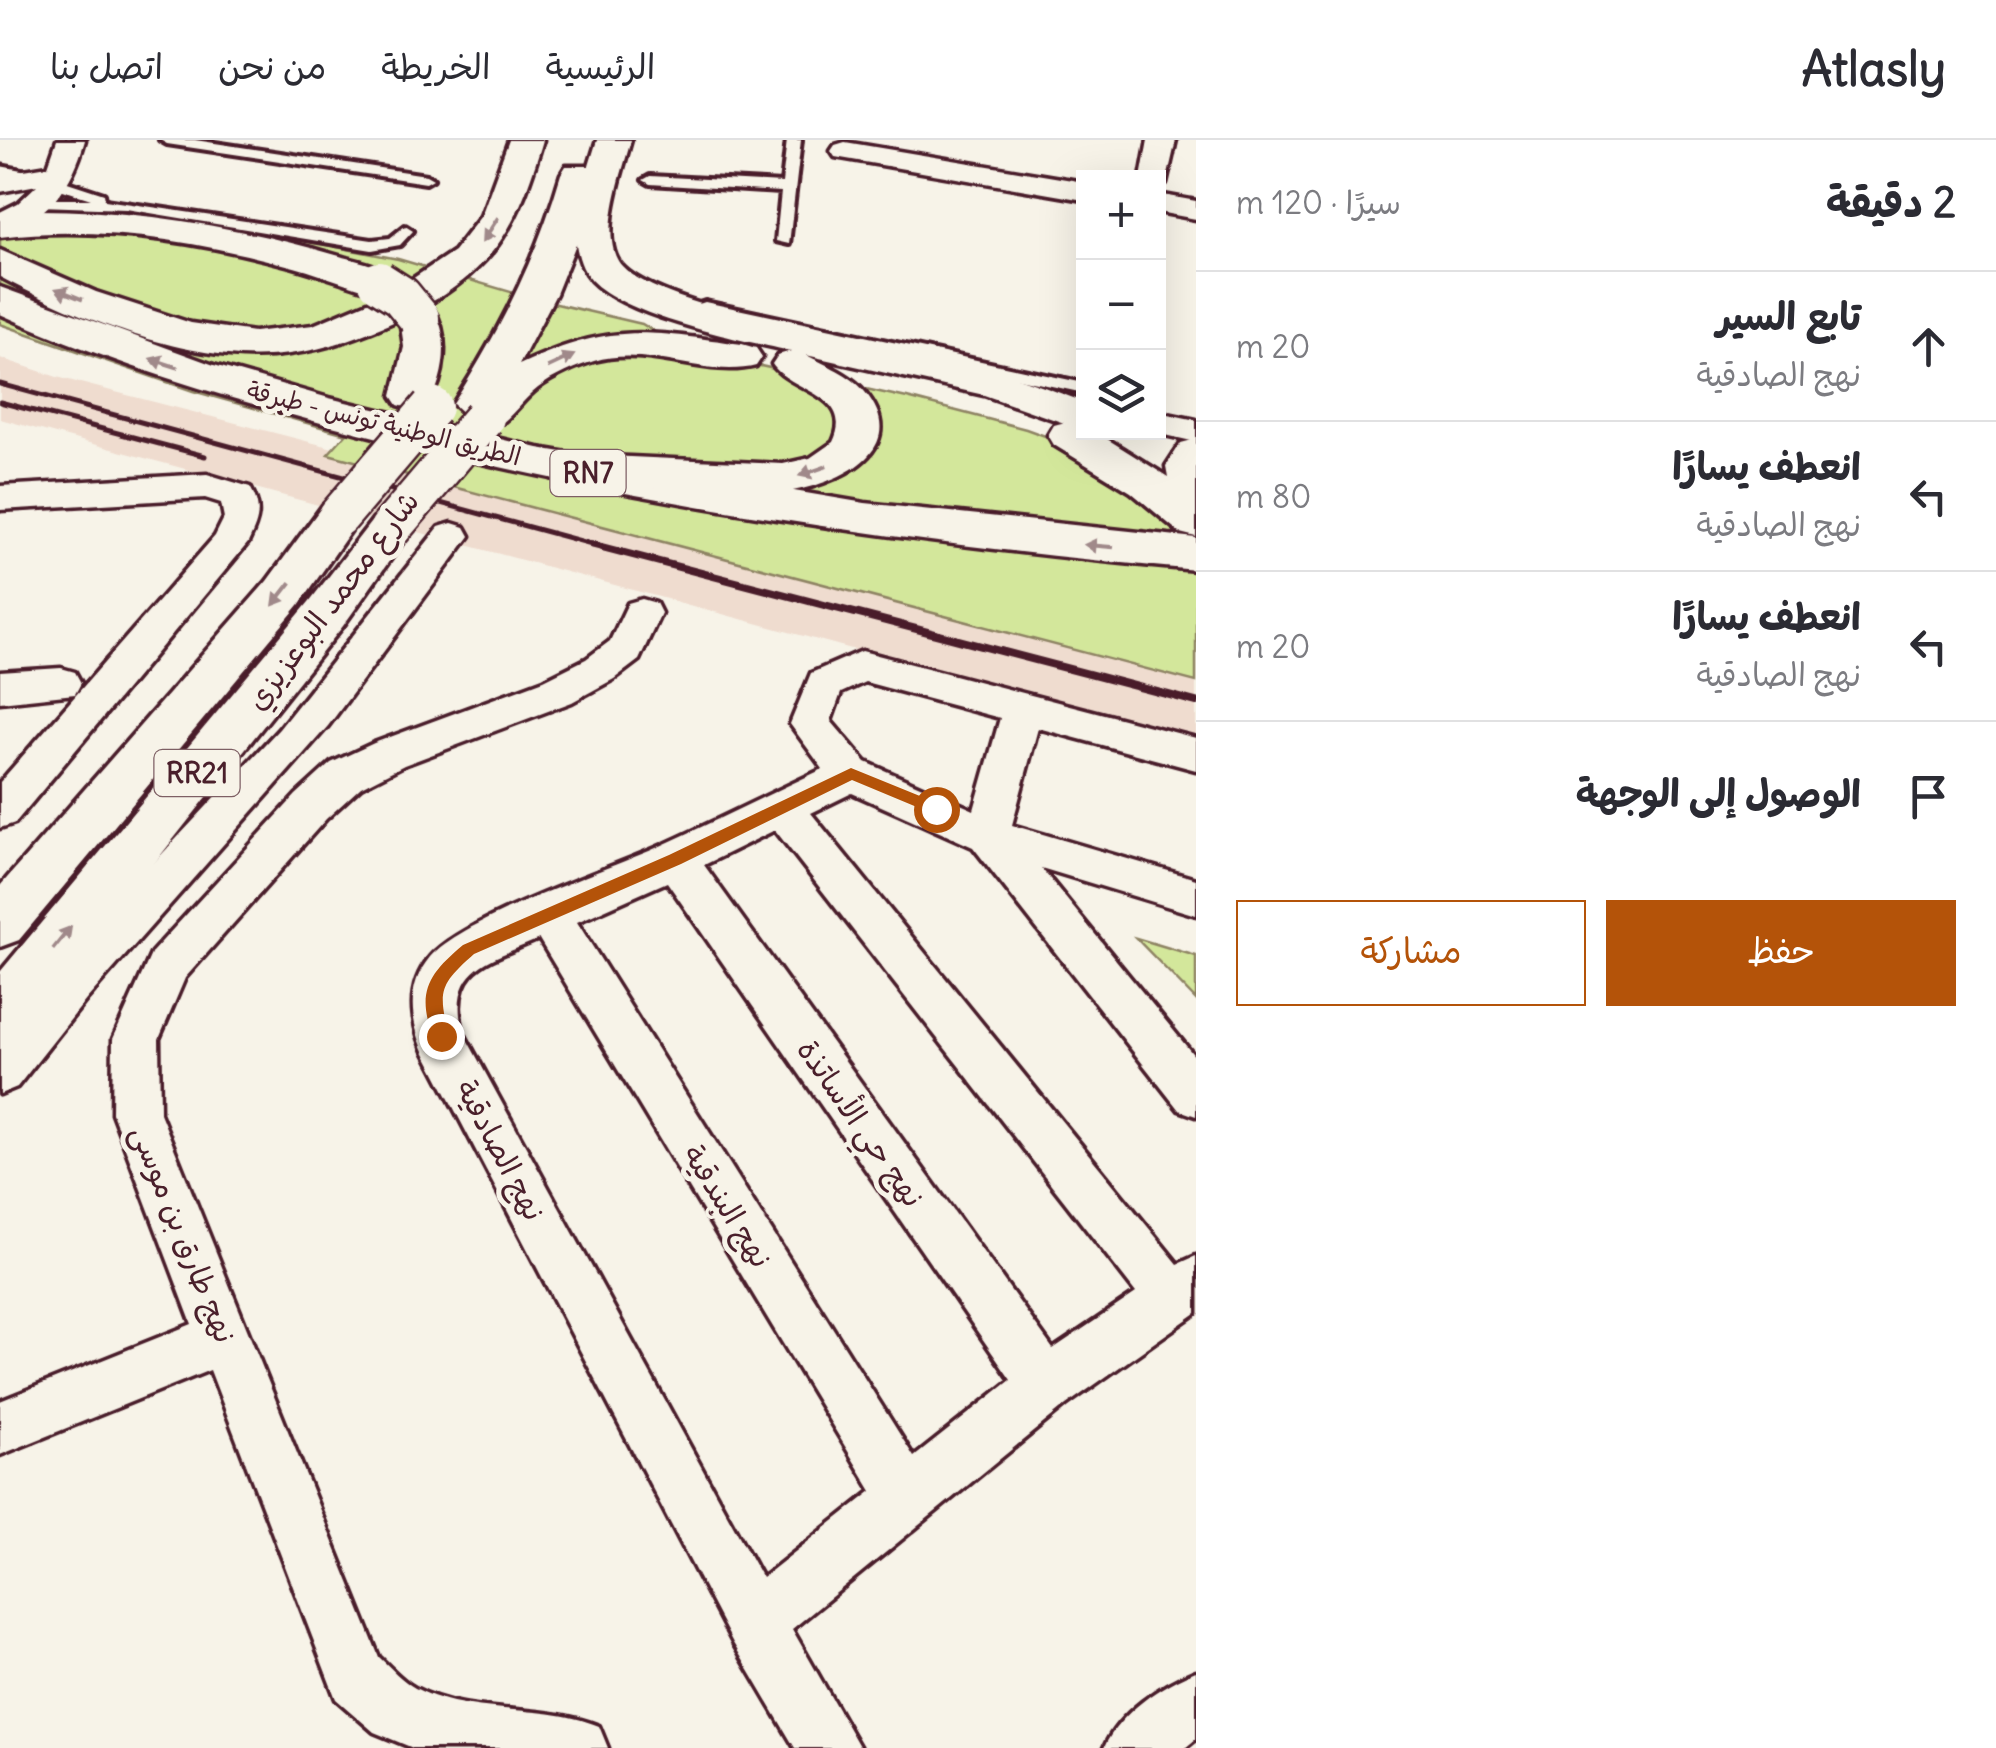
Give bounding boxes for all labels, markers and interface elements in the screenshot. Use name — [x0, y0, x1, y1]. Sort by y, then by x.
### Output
text: Atlasly — [1801, 39, 1946, 99]
text: اتصل بنا — [50, 44, 163, 88]
text: من نحن — [218, 44, 326, 88]
text: الخريطة — [381, 44, 491, 88]
text: الرئيسية — [546, 44, 655, 88]
map controls — [1076, 170, 1166, 440]
button: + — [1076, 170, 1166, 260]
text: 2 دقيقة — [1826, 176, 1956, 228]
text: سيرًا · 120 m — [1236, 182, 1401, 223]
one-way arrow — [481, 216, 499, 244]
button: − — [1076, 260, 1166, 350]
one-way arrow — [54, 286, 84, 302]
text: تابع السير — [1717, 293, 1861, 340]
icon: ahead — [1901, 319, 1956, 374]
text: 20 m — [1236, 326, 1310, 367]
button: layers — [1076, 350, 1166, 440]
one-way arrow — [546, 353, 576, 369]
text: نهج الصادقية — [1697, 354, 1861, 395]
one-way arrow — [148, 355, 178, 370]
street label: الطريق الوطنية تونس - طبرقة — [244, 373, 524, 473]
text: انعطف يسارًا — [1672, 443, 1861, 490]
road number: RN7 — [550, 450, 626, 496]
one-way arrow — [798, 464, 828, 479]
icon: left — [1901, 469, 1956, 524]
text: 80 m — [1236, 476, 1311, 517]
street label: شارع محمد البوعزيزي — [237, 483, 429, 719]
text: نهج الصادقية — [1697, 504, 1861, 545]
one-way arrow — [1082, 538, 1114, 554]
one-way arrow — [272, 581, 292, 607]
text: انعطف يسارًا — [1672, 593, 1861, 640]
icon: left — [1901, 619, 1956, 674]
text: 20 m — [1236, 626, 1310, 667]
text: نهج الصادقية — [1697, 654, 1861, 695]
road number: RR21 — [154, 750, 240, 796]
icon: arrive — [1901, 769, 1956, 824]
text: الوصول إلى الوجهة — [1576, 770, 1861, 817]
route start — [914, 787, 960, 833]
button: مشاركة — [1236, 900, 1586, 1006]
button: حفظ — [1606, 900, 1956, 1006]
one-way arrow — [51, 925, 72, 951]
route end — [419, 1014, 465, 1060]
street label: نهج حي الأساتذة — [783, 1032, 933, 1219]
street label: نهج الصادقية — [446, 1073, 554, 1228]
street label: نهج طارق بن موسى — [121, 1120, 245, 1349]
street label: نهج البندقية — [674, 1137, 781, 1276]

